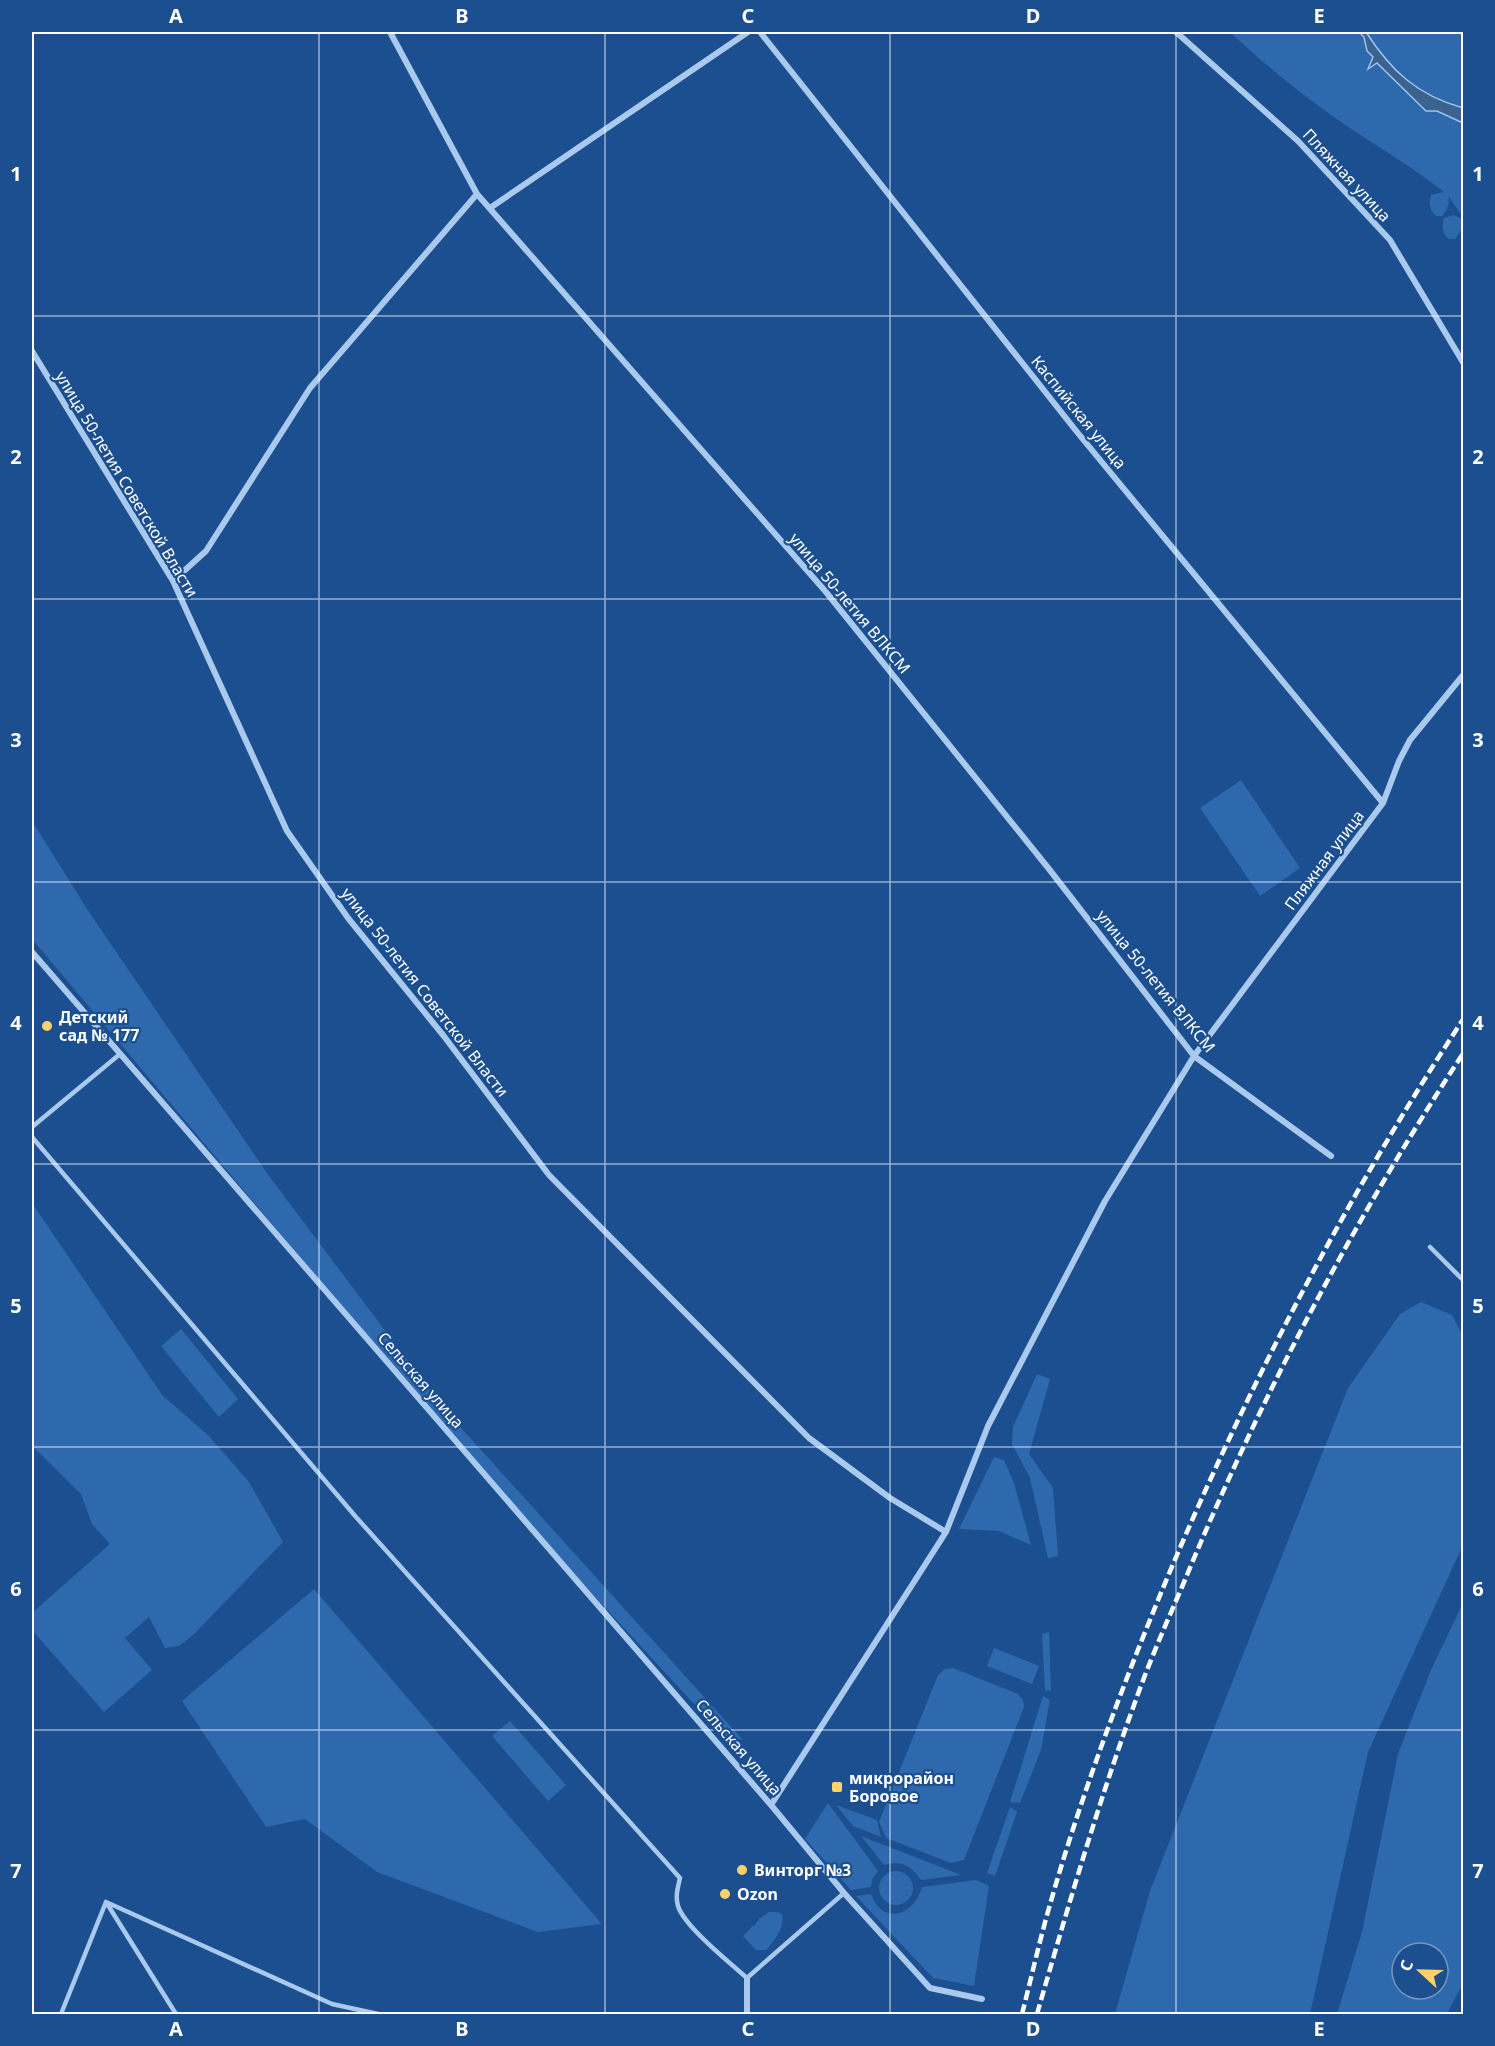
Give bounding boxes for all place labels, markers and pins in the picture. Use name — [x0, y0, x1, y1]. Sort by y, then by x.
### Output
place label: Детский сад № 177 — [59, 1006, 139, 1046]
marker: Детский сад № 177 — [40, 1019, 54, 1033]
place label: микрорайон Боровое — [849, 1767, 954, 1807]
marker: микрорайон Боровое — [830, 1780, 844, 1794]
place label: Винторг №3 — [754, 1859, 851, 1881]
marker: Винторг №3 — [735, 1863, 749, 1877]
place label: Ozon — [737, 1883, 778, 1905]
marker: Ozon — [718, 1887, 732, 1901]

